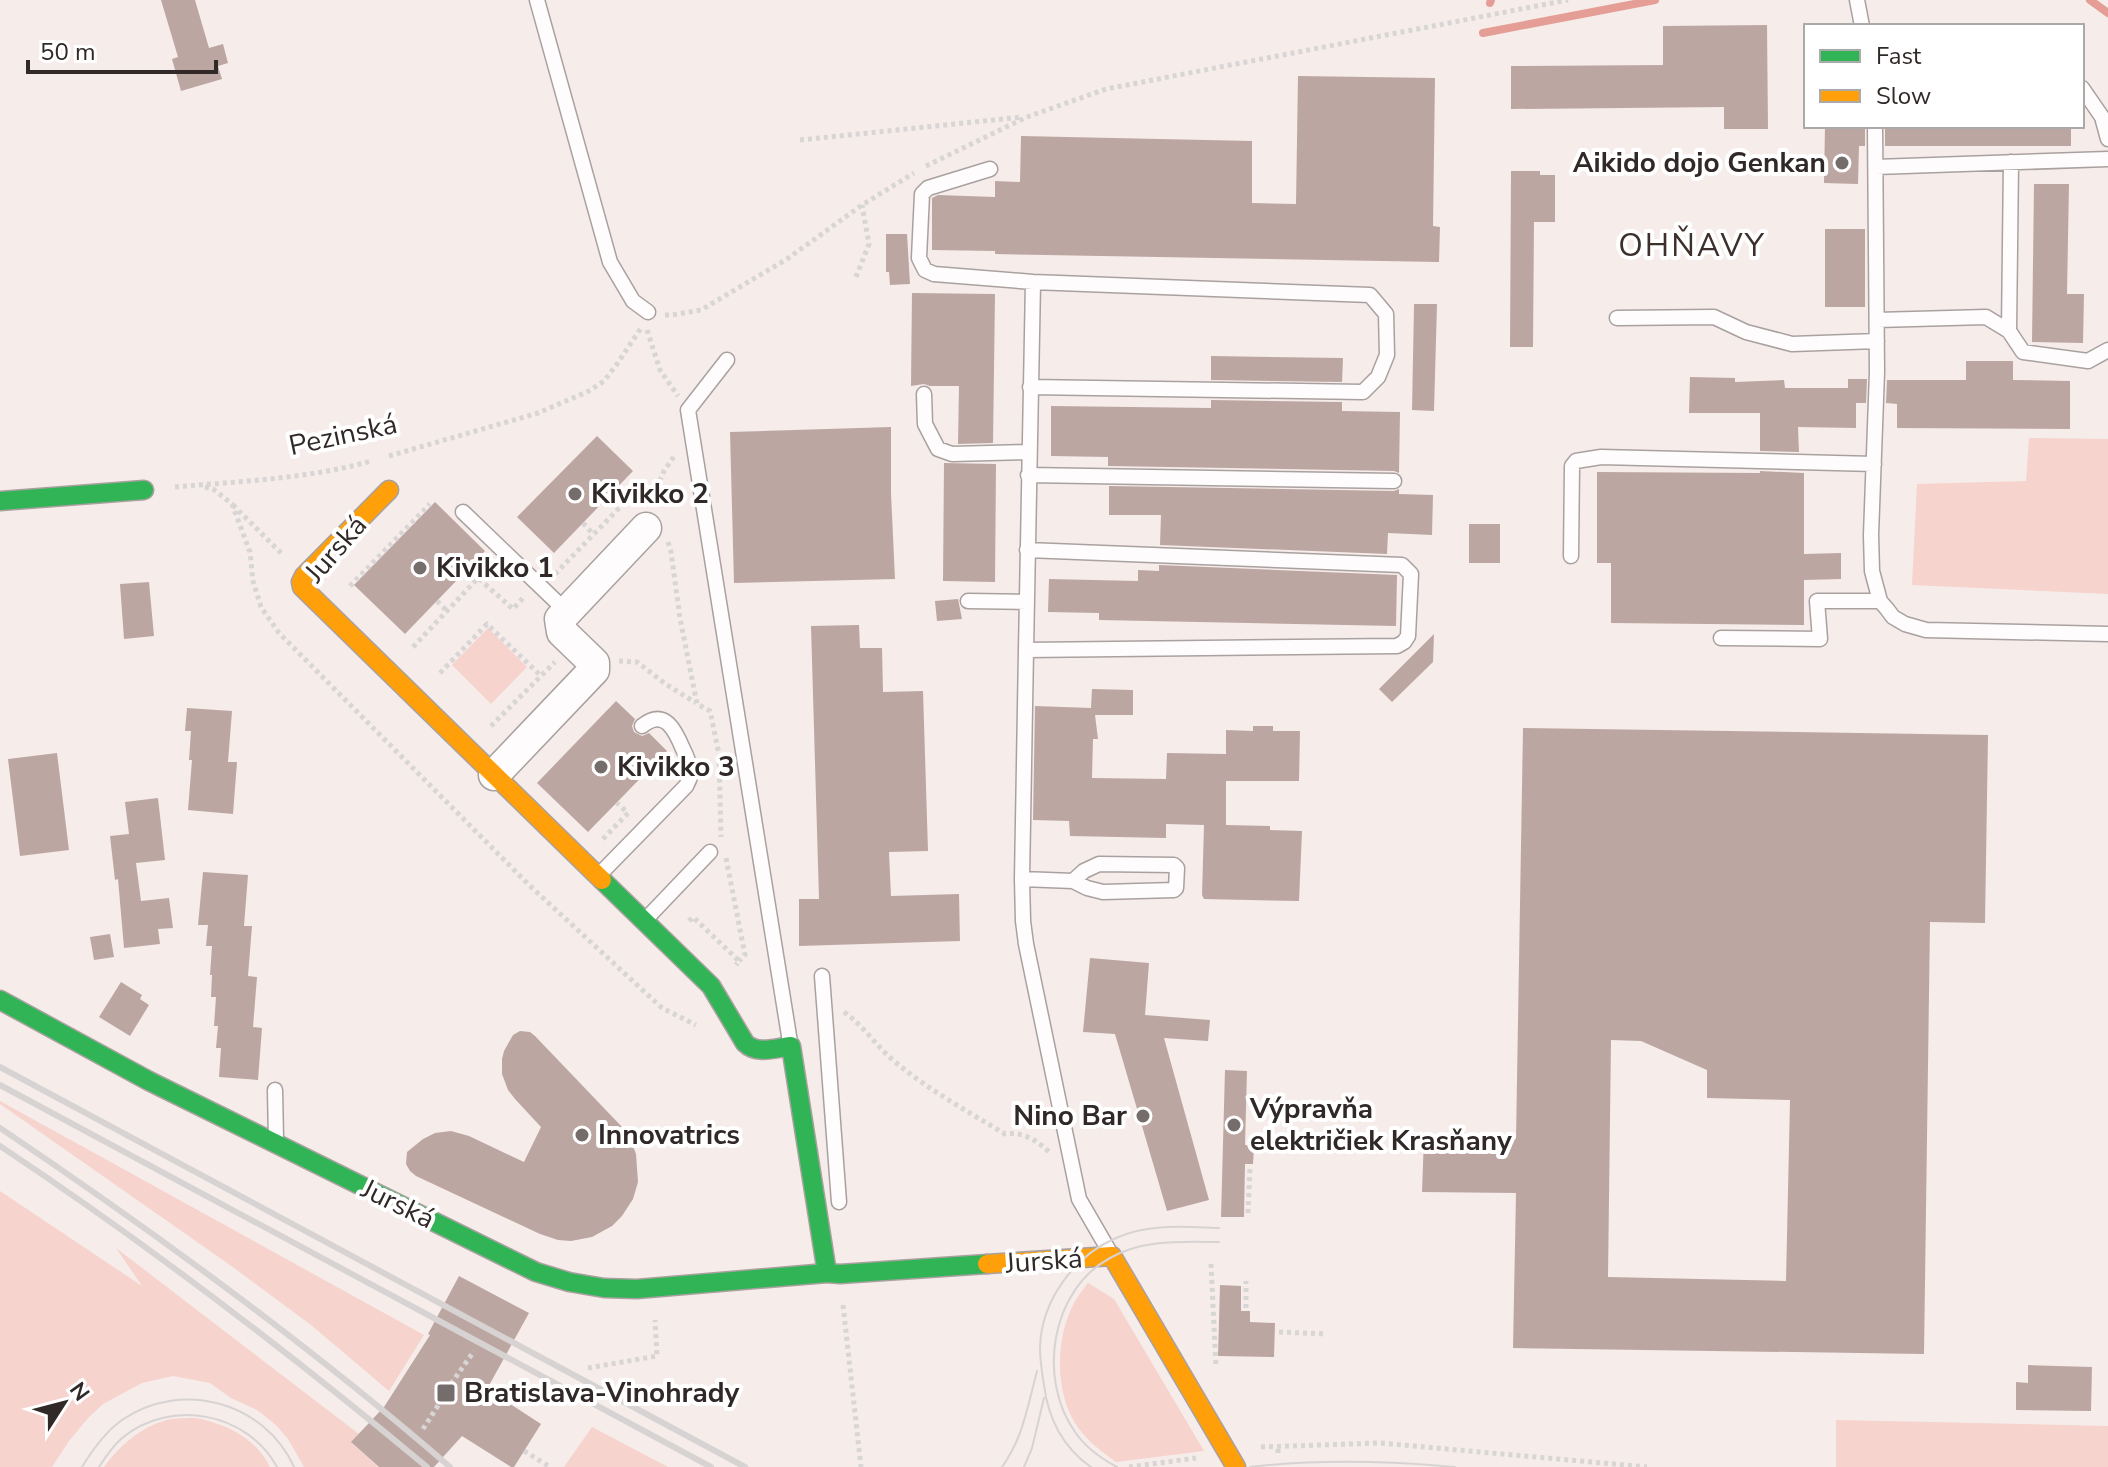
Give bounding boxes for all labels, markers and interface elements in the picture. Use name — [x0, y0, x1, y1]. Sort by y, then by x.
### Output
scale bar — [28, 24, 216, 74]
legend — [1804, 24, 2084, 128]
text: 50 m — [40, 36, 96, 68]
text: Fast — [1876, 40, 1922, 72]
text: Slow — [1876, 80, 1931, 112]
place label: Aikido dojo Genkan — [1573, 144, 1826, 182]
marker: Aikido dojo Genkan — [1833, 154, 1851, 172]
district label: OHŇAVY — [1618, 224, 1766, 267]
street label: Pezinská — [286, 405, 400, 465]
place label: Kivikko 2 — [591, 475, 709, 513]
marker: Kivikko 2 — [566, 485, 584, 503]
street label: Jurská — [296, 508, 376, 591]
place label: Kivikko 1 — [436, 549, 554, 587]
marker: Kivikko 1 — [411, 559, 429, 577]
place label: Kivikko 3 — [617, 748, 735, 786]
marker: Kivikko 3 — [592, 758, 610, 776]
place label: Výpravňa električiek Krasňany — [1249, 1090, 1512, 1160]
place label: Nino Bar — [1013, 1097, 1127, 1135]
marker: Nino Bar — [1134, 1107, 1152, 1125]
place label: Innovatrics — [598, 1116, 740, 1154]
marker: Výpravňa električiek Krasňany — [1225, 1116, 1243, 1134]
marker: Innovatrics — [573, 1126, 591, 1144]
street label: Jurská — [354, 1170, 441, 1238]
street label: Jurská — [1003, 1239, 1084, 1283]
north arrow — [24, 1363, 104, 1443]
place label: Bratislava-Vinohrady — [464, 1374, 740, 1412]
text: N — [62, 1376, 96, 1407]
marker: Bratislava-Vinohrady — [435, 1382, 457, 1404]

